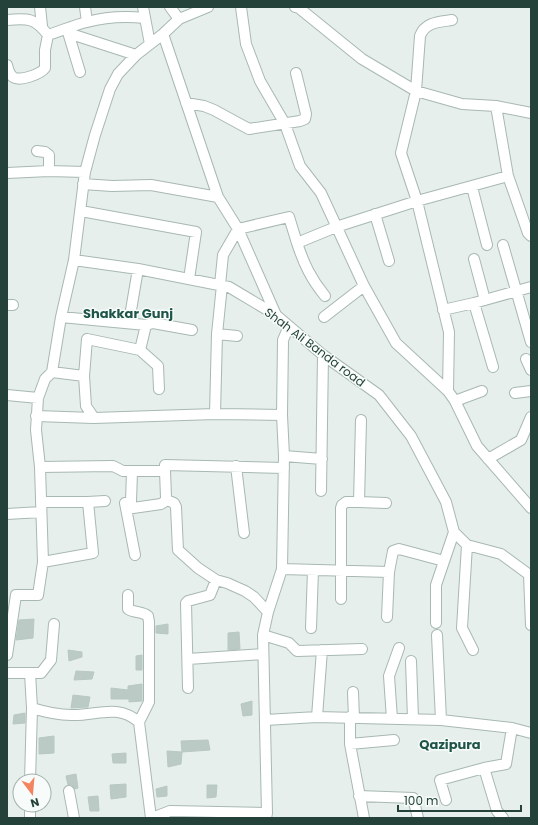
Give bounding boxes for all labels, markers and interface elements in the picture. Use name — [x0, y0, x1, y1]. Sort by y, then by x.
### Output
district label: Shakkar Gunj — [83, 304, 173, 323]
street label: Shah Ali Banda road — [261, 304, 369, 390]
district label: Qazipura — [419, 735, 481, 754]
north arrow — [12, 773, 52, 813]
scale bar — [398, 787, 521, 813]
text: 100 m — [404, 792, 438, 809]
text: N — [29, 794, 41, 811]

